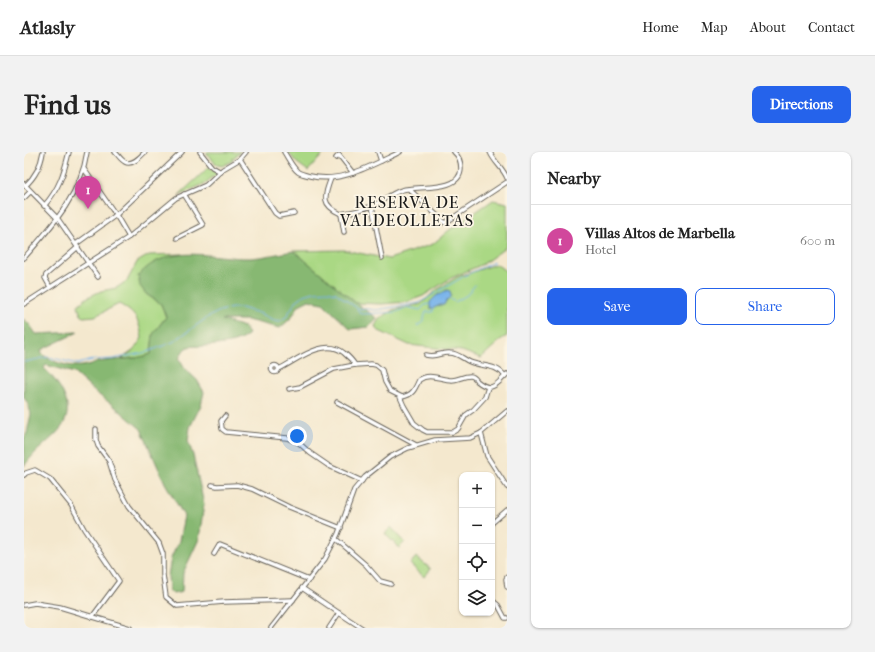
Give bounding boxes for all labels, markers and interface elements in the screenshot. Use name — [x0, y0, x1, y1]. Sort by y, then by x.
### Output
text: Atlasly — [20, 17, 75, 39]
text: Home — [642, 19, 679, 36]
text: Map — [701, 19, 728, 36]
text: About — [750, 19, 786, 36]
text: Contact — [808, 19, 855, 36]
button: Directions — [752, 86, 851, 123]
text: Find us — [24, 88, 111, 121]
text: Nearby — [547, 168, 601, 188]
pin: 1 — [75, 176, 101, 209]
district label: RESERVA DE VALDEOLLETAS — [339, 193, 474, 230]
text: Villas Altos de Marbella — [585, 224, 735, 242]
text: 1 — [558, 233, 562, 248]
text: 600 m — [800, 233, 835, 248]
text: Hotel — [585, 242, 616, 257]
button: Save — [547, 288, 687, 325]
button: Share — [695, 288, 835, 325]
your location — [287, 426, 307, 446]
map controls — [459, 472, 495, 616]
button: + — [459, 472, 495, 508]
button: − — [459, 508, 495, 544]
button: locate — [459, 544, 495, 580]
button: layers — [459, 580, 495, 616]

